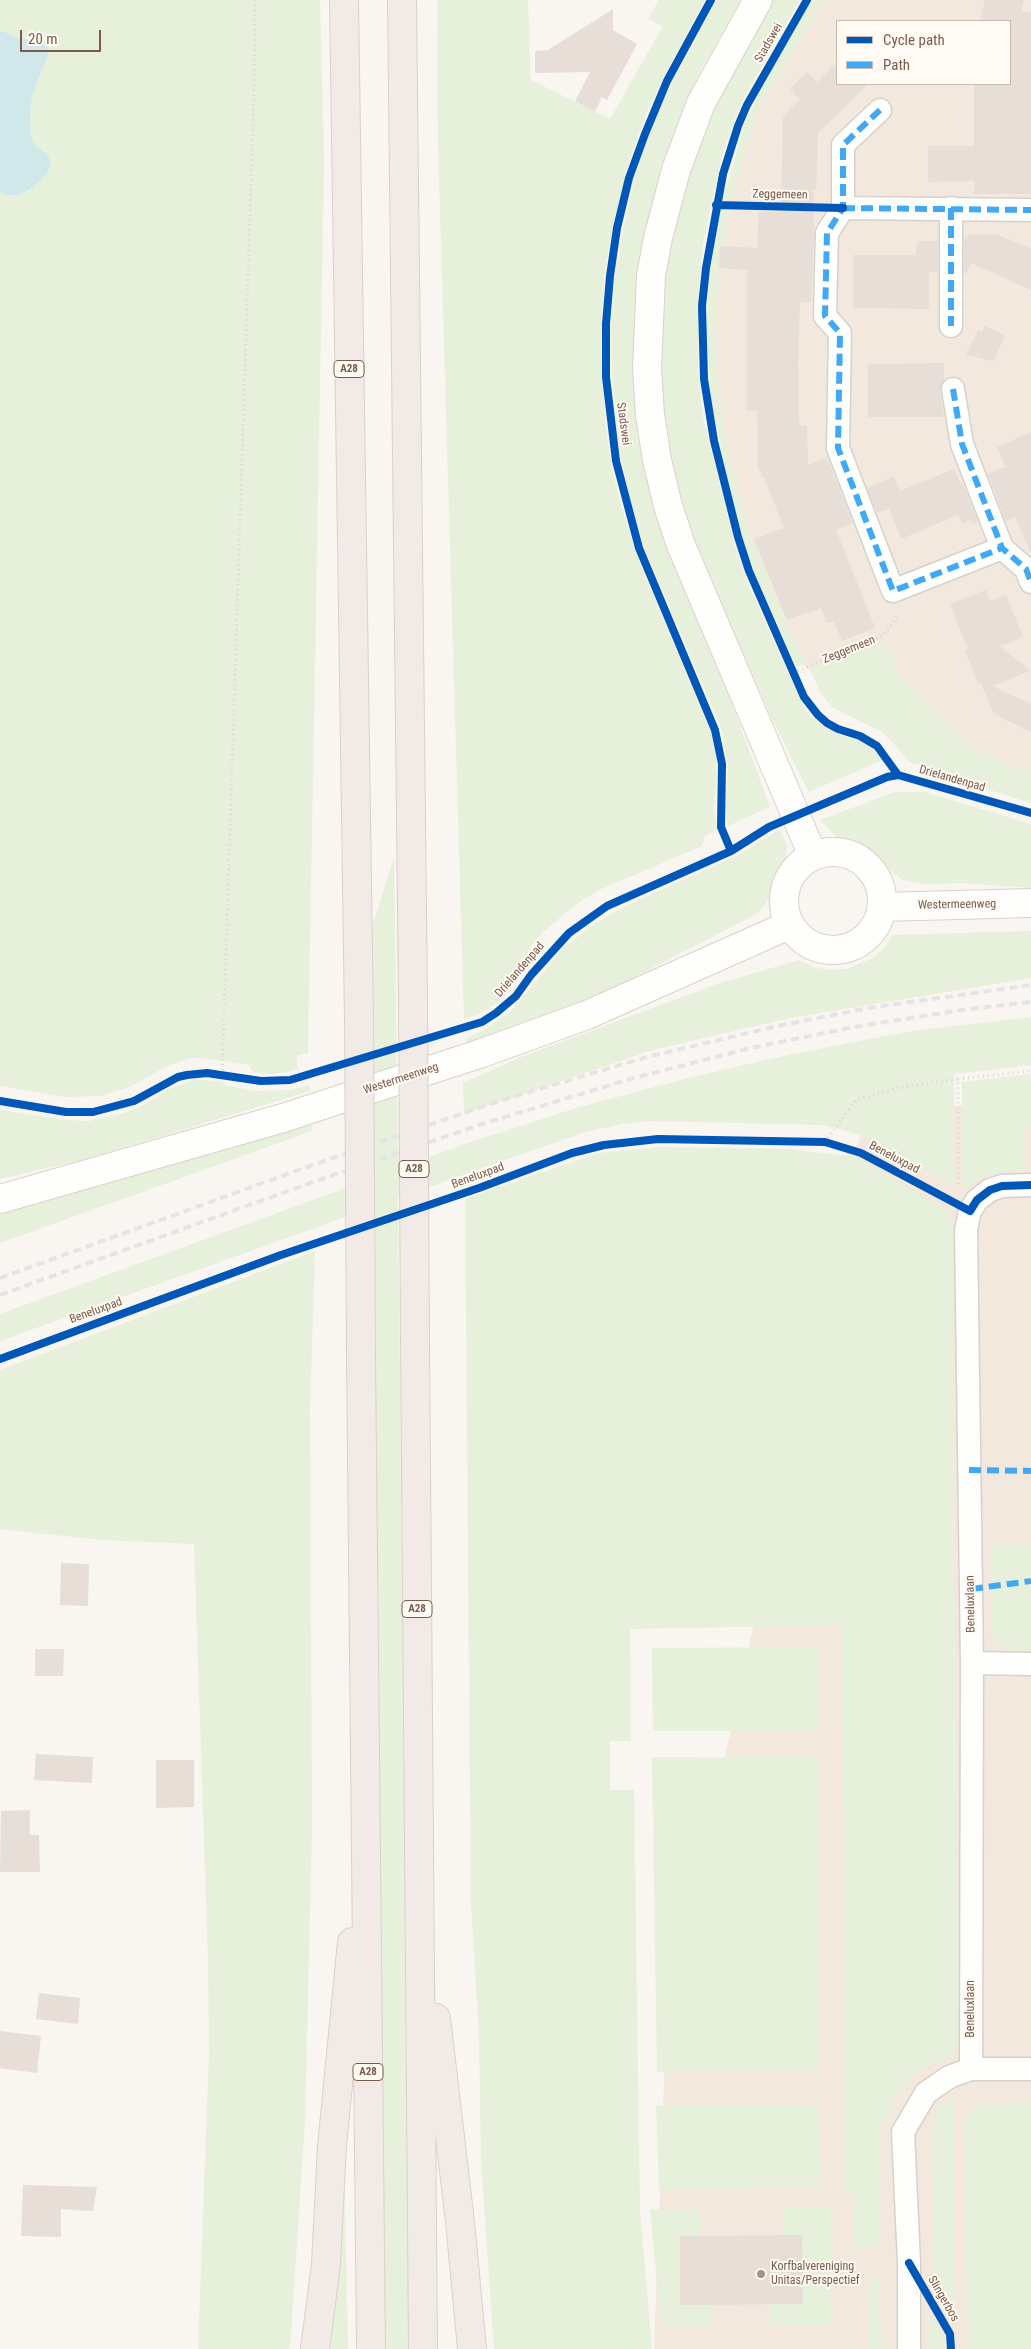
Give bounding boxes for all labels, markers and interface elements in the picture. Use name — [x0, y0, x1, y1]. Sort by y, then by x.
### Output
scale bar — [22, 20, 104, 52]
legend — [836, 20, 1011, 85]
street label: Stadswei — [752, 21, 786, 65]
text: 20 m — [28, 30, 58, 48]
text: Cycle path — [883, 31, 945, 49]
text: Path — [883, 56, 910, 74]
street label: Zeggemeen — [752, 187, 808, 203]
road number: A28 — [334, 360, 364, 378]
street label: Stadswei — [613, 402, 633, 446]
street label: Zeggemeen — [821, 633, 877, 667]
street label: Drielandenpad — [917, 763, 987, 795]
street label: Westermeenweg — [918, 897, 996, 913]
street label: Drielandenpad — [492, 940, 548, 1000]
street label: Westermeenweg — [362, 1060, 440, 1098]
street label: Beneluxpad — [866, 1139, 922, 1177]
road number: A28 — [399, 1160, 429, 1178]
street label: Beneluxpad — [450, 1160, 506, 1192]
street label: Beneluxpad — [68, 1295, 124, 1327]
street label: Beneluxlaan — [963, 1575, 979, 1633]
road number: A28 — [402, 1600, 432, 1618]
street label: Beneluxlaan — [964, 1980, 978, 2038]
road number: A28 — [353, 2064, 383, 2080]
place label: Korfbalvereniging Unitas/Perspectief — [771, 2260, 860, 2288]
marker: Korfbalvereniging Unitas/Perspectief — [755, 2268, 767, 2280]
street label: Slingerbos — [924, 2274, 962, 2324]

